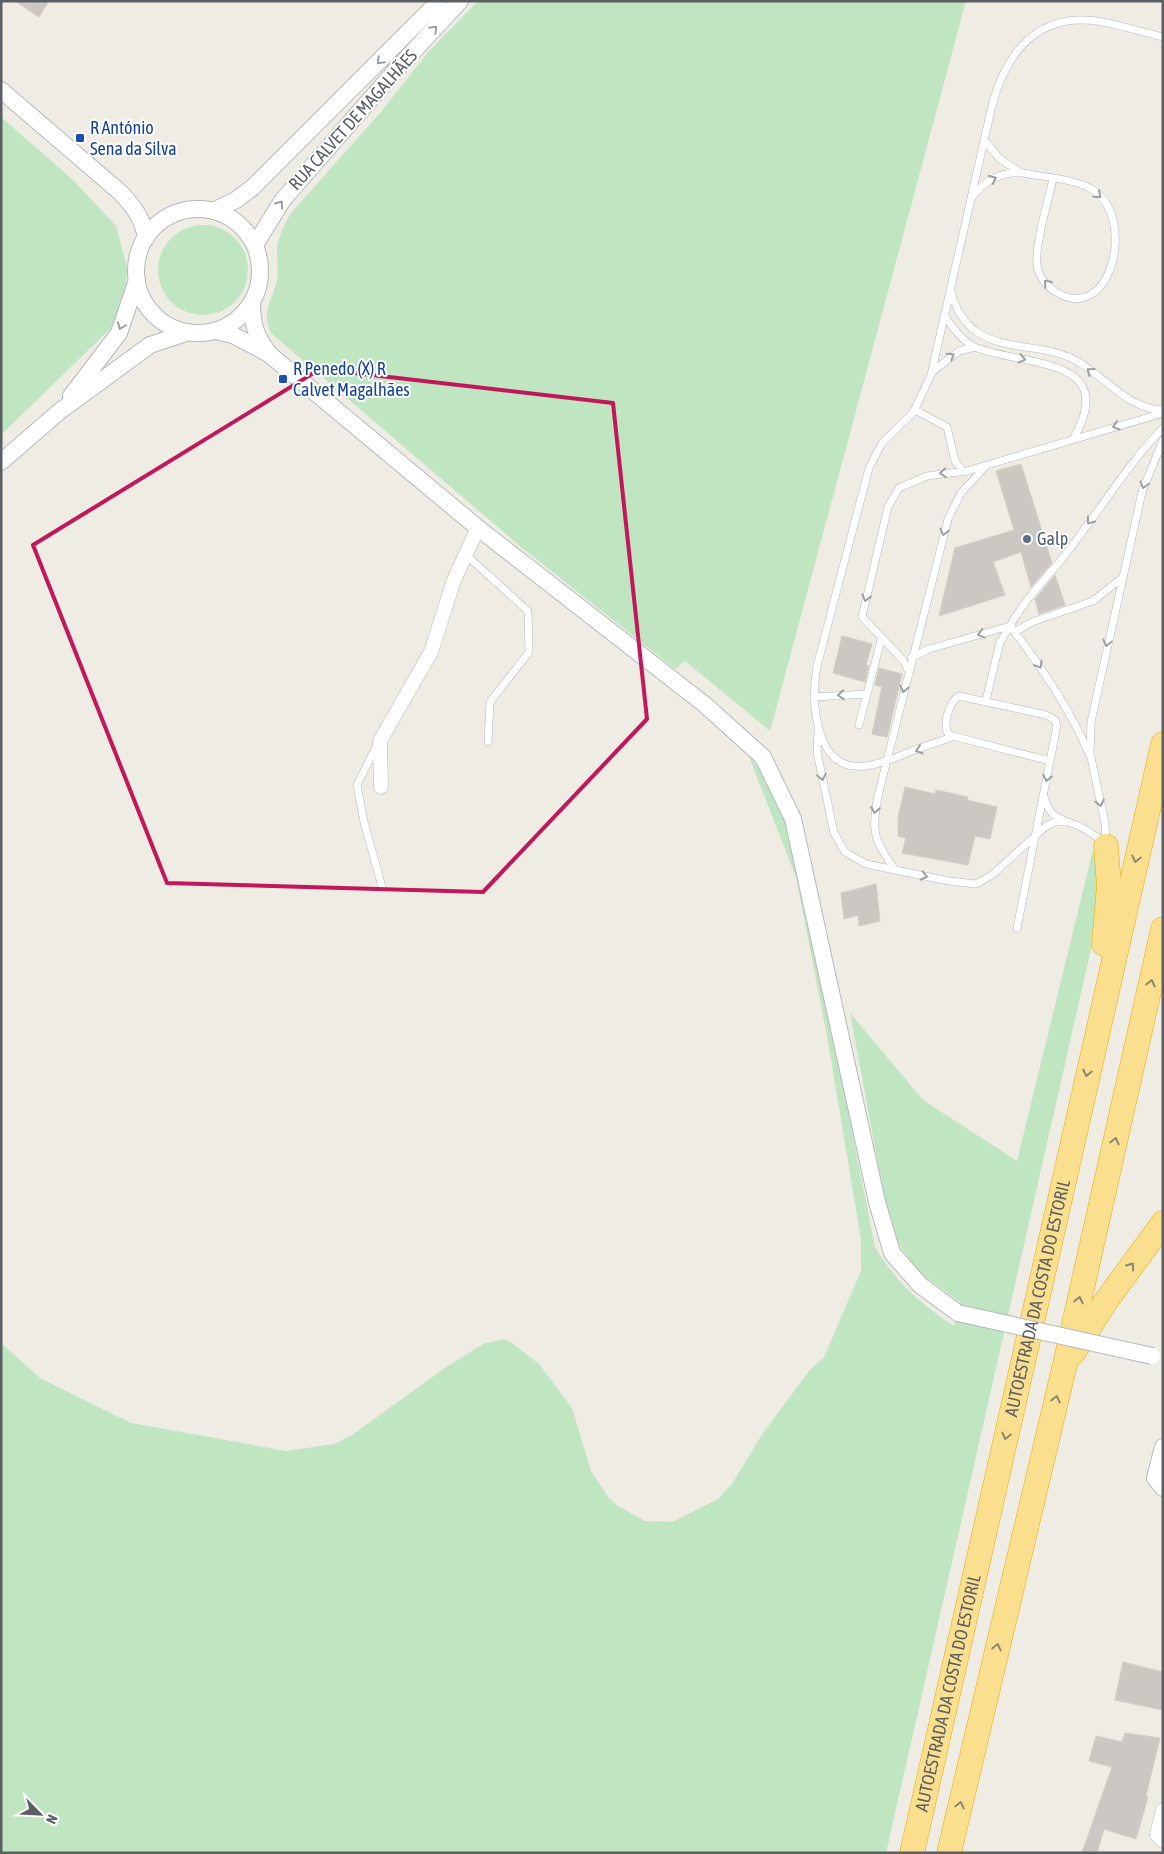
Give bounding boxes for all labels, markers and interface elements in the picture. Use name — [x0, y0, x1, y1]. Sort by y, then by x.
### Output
one-way arrow — [428, 26, 437, 35]
street label: RUA CALVET DE MAGALHÃES — [284, 45, 421, 194]
one-way arrow — [377, 55, 386, 64]
place label: R António Sena da Silva — [90, 117, 177, 159]
marker: R António Sena da Silva — [74, 132, 86, 144]
one-way arrow — [988, 176, 997, 186]
one-way arrow — [1092, 189, 1101, 197]
one-way arrow — [274, 200, 283, 210]
one-way arrow — [1044, 280, 1053, 289]
one-way arrow — [117, 321, 127, 330]
one-way arrow — [946, 353, 955, 362]
one-way arrow — [1018, 353, 1027, 364]
place label: R Penedo (X) R Calvet Magalhães — [293, 358, 410, 400]
one-way arrow — [1086, 368, 1096, 377]
marker: R Penedo (X) R Calvet Magalhães — [277, 373, 289, 385]
one-way arrow — [1112, 421, 1121, 431]
one-way arrow — [938, 468, 946, 479]
one-way arrow — [1139, 480, 1149, 489]
one-way arrow — [1087, 516, 1096, 525]
one-way arrow — [939, 528, 950, 537]
place label: Galp — [1037, 528, 1068, 549]
marker: Galp — [1021, 533, 1033, 545]
one-way arrow — [861, 594, 872, 603]
one-way arrow — [976, 628, 985, 639]
one-way arrow — [1102, 639, 1113, 648]
one-way arrow — [1032, 660, 1042, 669]
one-way arrow — [899, 685, 910, 694]
one-way arrow — [836, 690, 844, 701]
one-way arrow — [915, 744, 924, 754]
one-way arrow — [816, 773, 827, 781]
one-way arrow — [1042, 774, 1053, 783]
one-way arrow — [1094, 798, 1105, 807]
one-way arrow — [871, 806, 881, 815]
one-way arrow — [1131, 855, 1142, 864]
one-way arrow — [919, 870, 928, 880]
one-way arrow — [1145, 978, 1156, 987]
one-way arrow — [1082, 1068, 1093, 1077]
one-way arrow — [1109, 1137, 1120, 1146]
street label: AUTOESTRADA DA COSTA DO ESTORIL — [1000, 1177, 1074, 1419]
one-way arrow — [1125, 1262, 1134, 1272]
one-way arrow — [1073, 1295, 1084, 1304]
one-way arrow — [1050, 1395, 1061, 1404]
one-way arrow — [1001, 1432, 1012, 1441]
street label: AUTOESTRADA DA COSTA DO ESTORIL — [911, 1572, 985, 1814]
one-way arrow — [991, 1643, 1002, 1652]
north arrow — [15, 1789, 65, 1839]
one-way arrow — [954, 1801, 965, 1810]
text: N — [43, 1812, 61, 1826]

